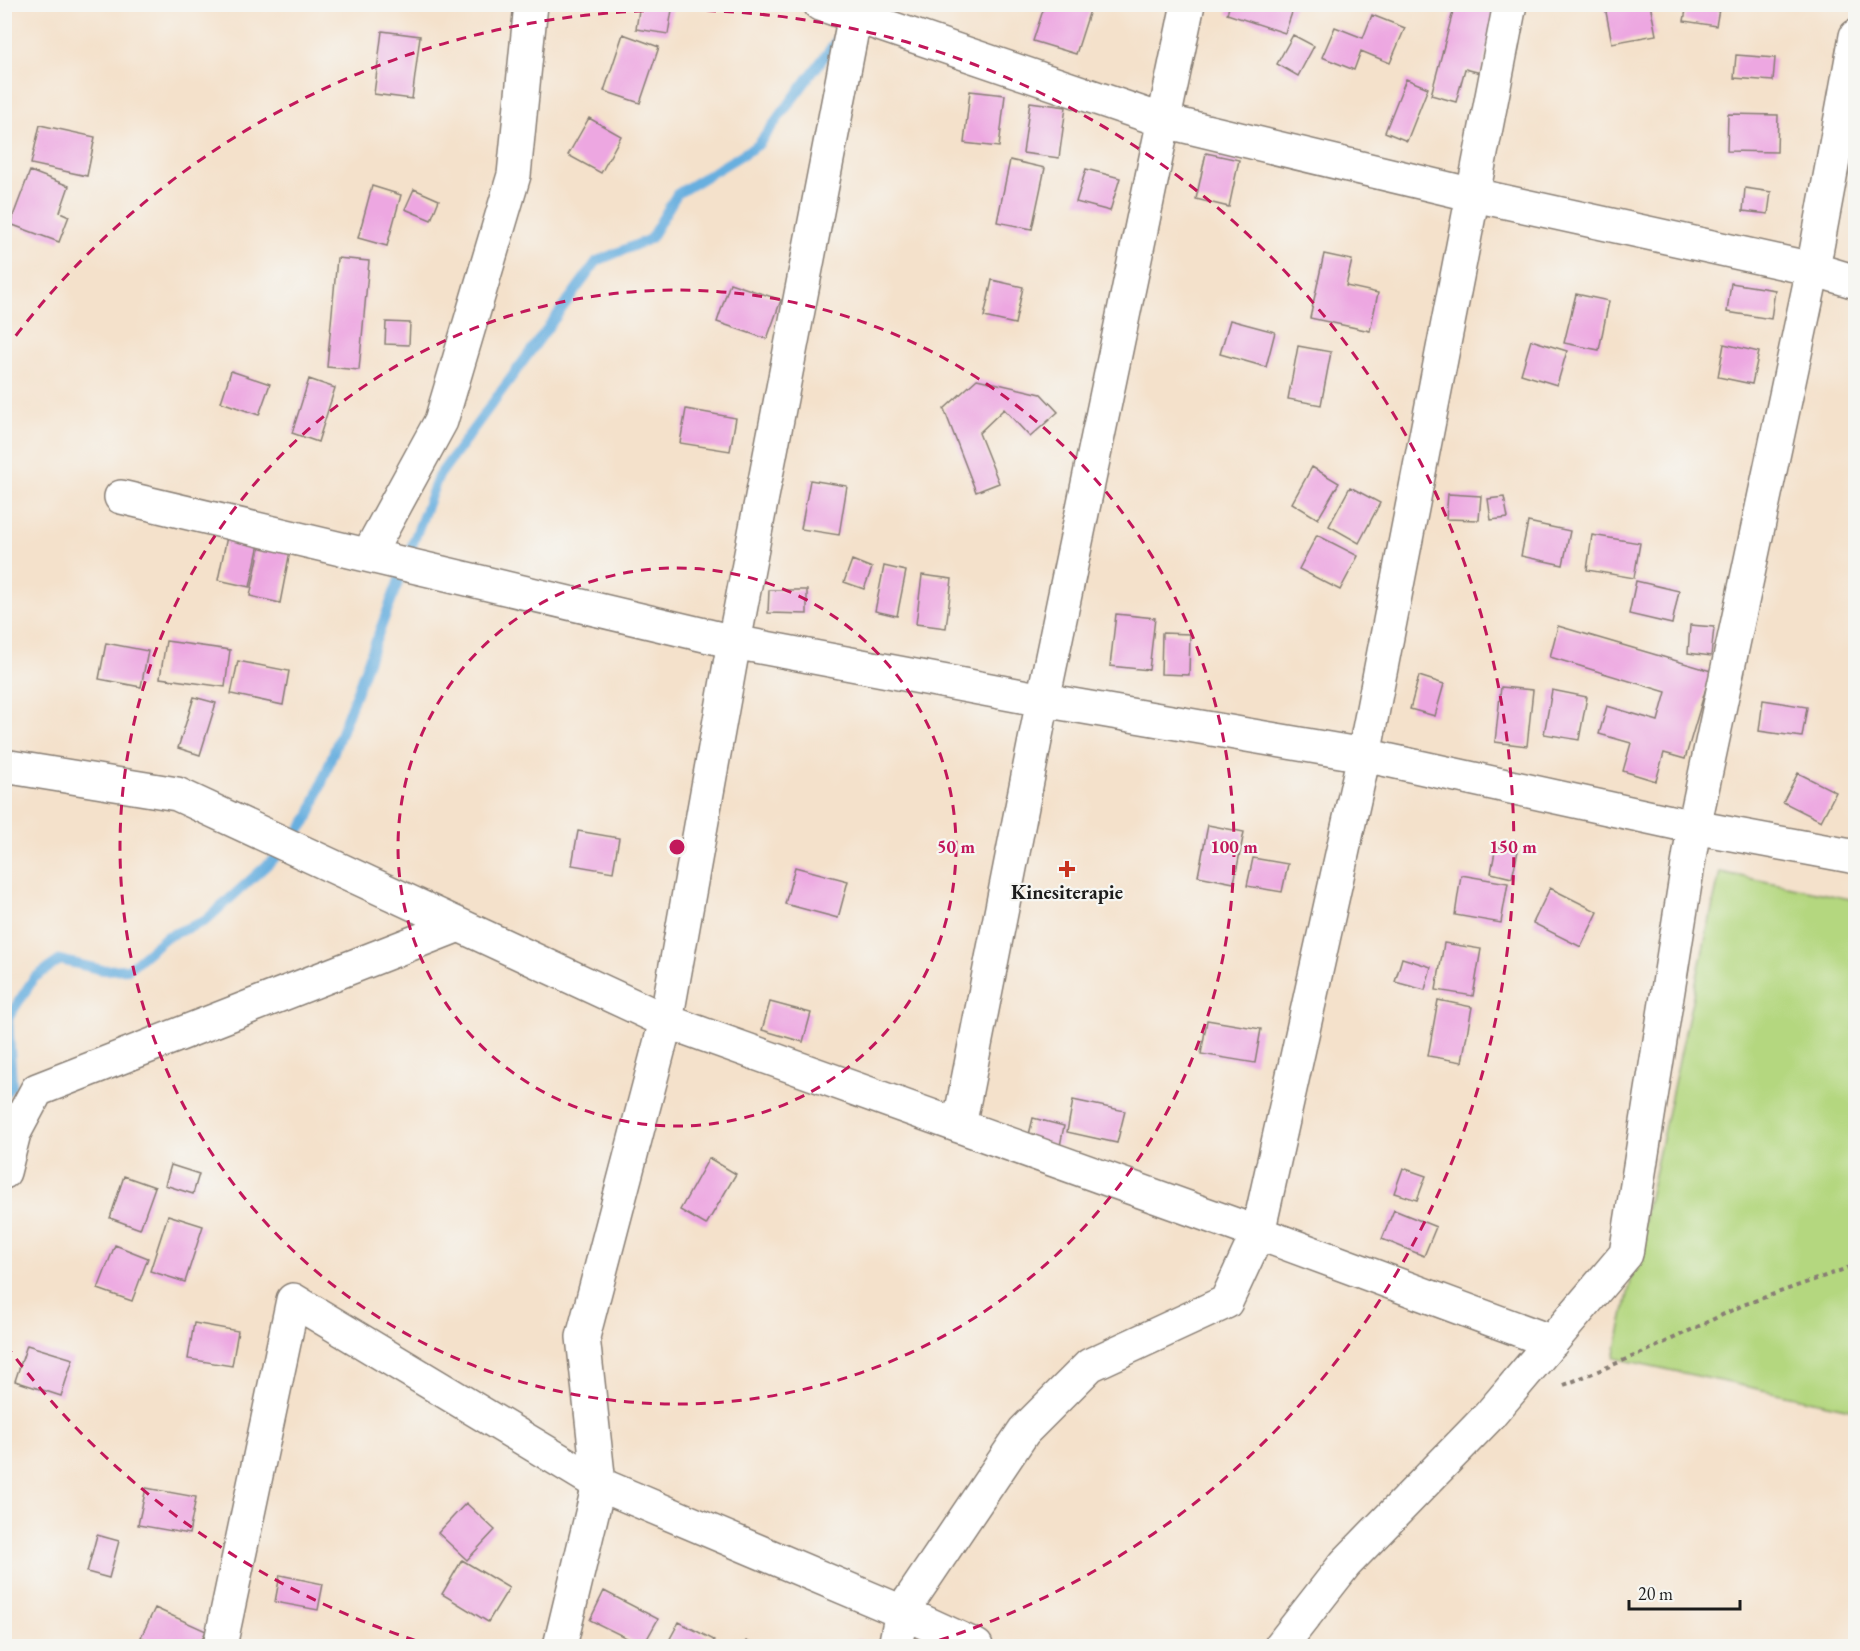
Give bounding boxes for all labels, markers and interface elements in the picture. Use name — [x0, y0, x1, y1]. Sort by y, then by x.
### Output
text: 50 m — [937, 835, 975, 858]
text: 100 m — [1210, 835, 1258, 858]
text: 150 m — [1489, 835, 1537, 858]
centre of rings — [667, 837, 687, 857]
marker: Kinesiterapie — [1058, 860, 1076, 878]
place label: Kinesiterapie — [1011, 879, 1123, 905]
scale bar — [1629, 1573, 1740, 1611]
text: 20 m — [1638, 1582, 1673, 1605]

